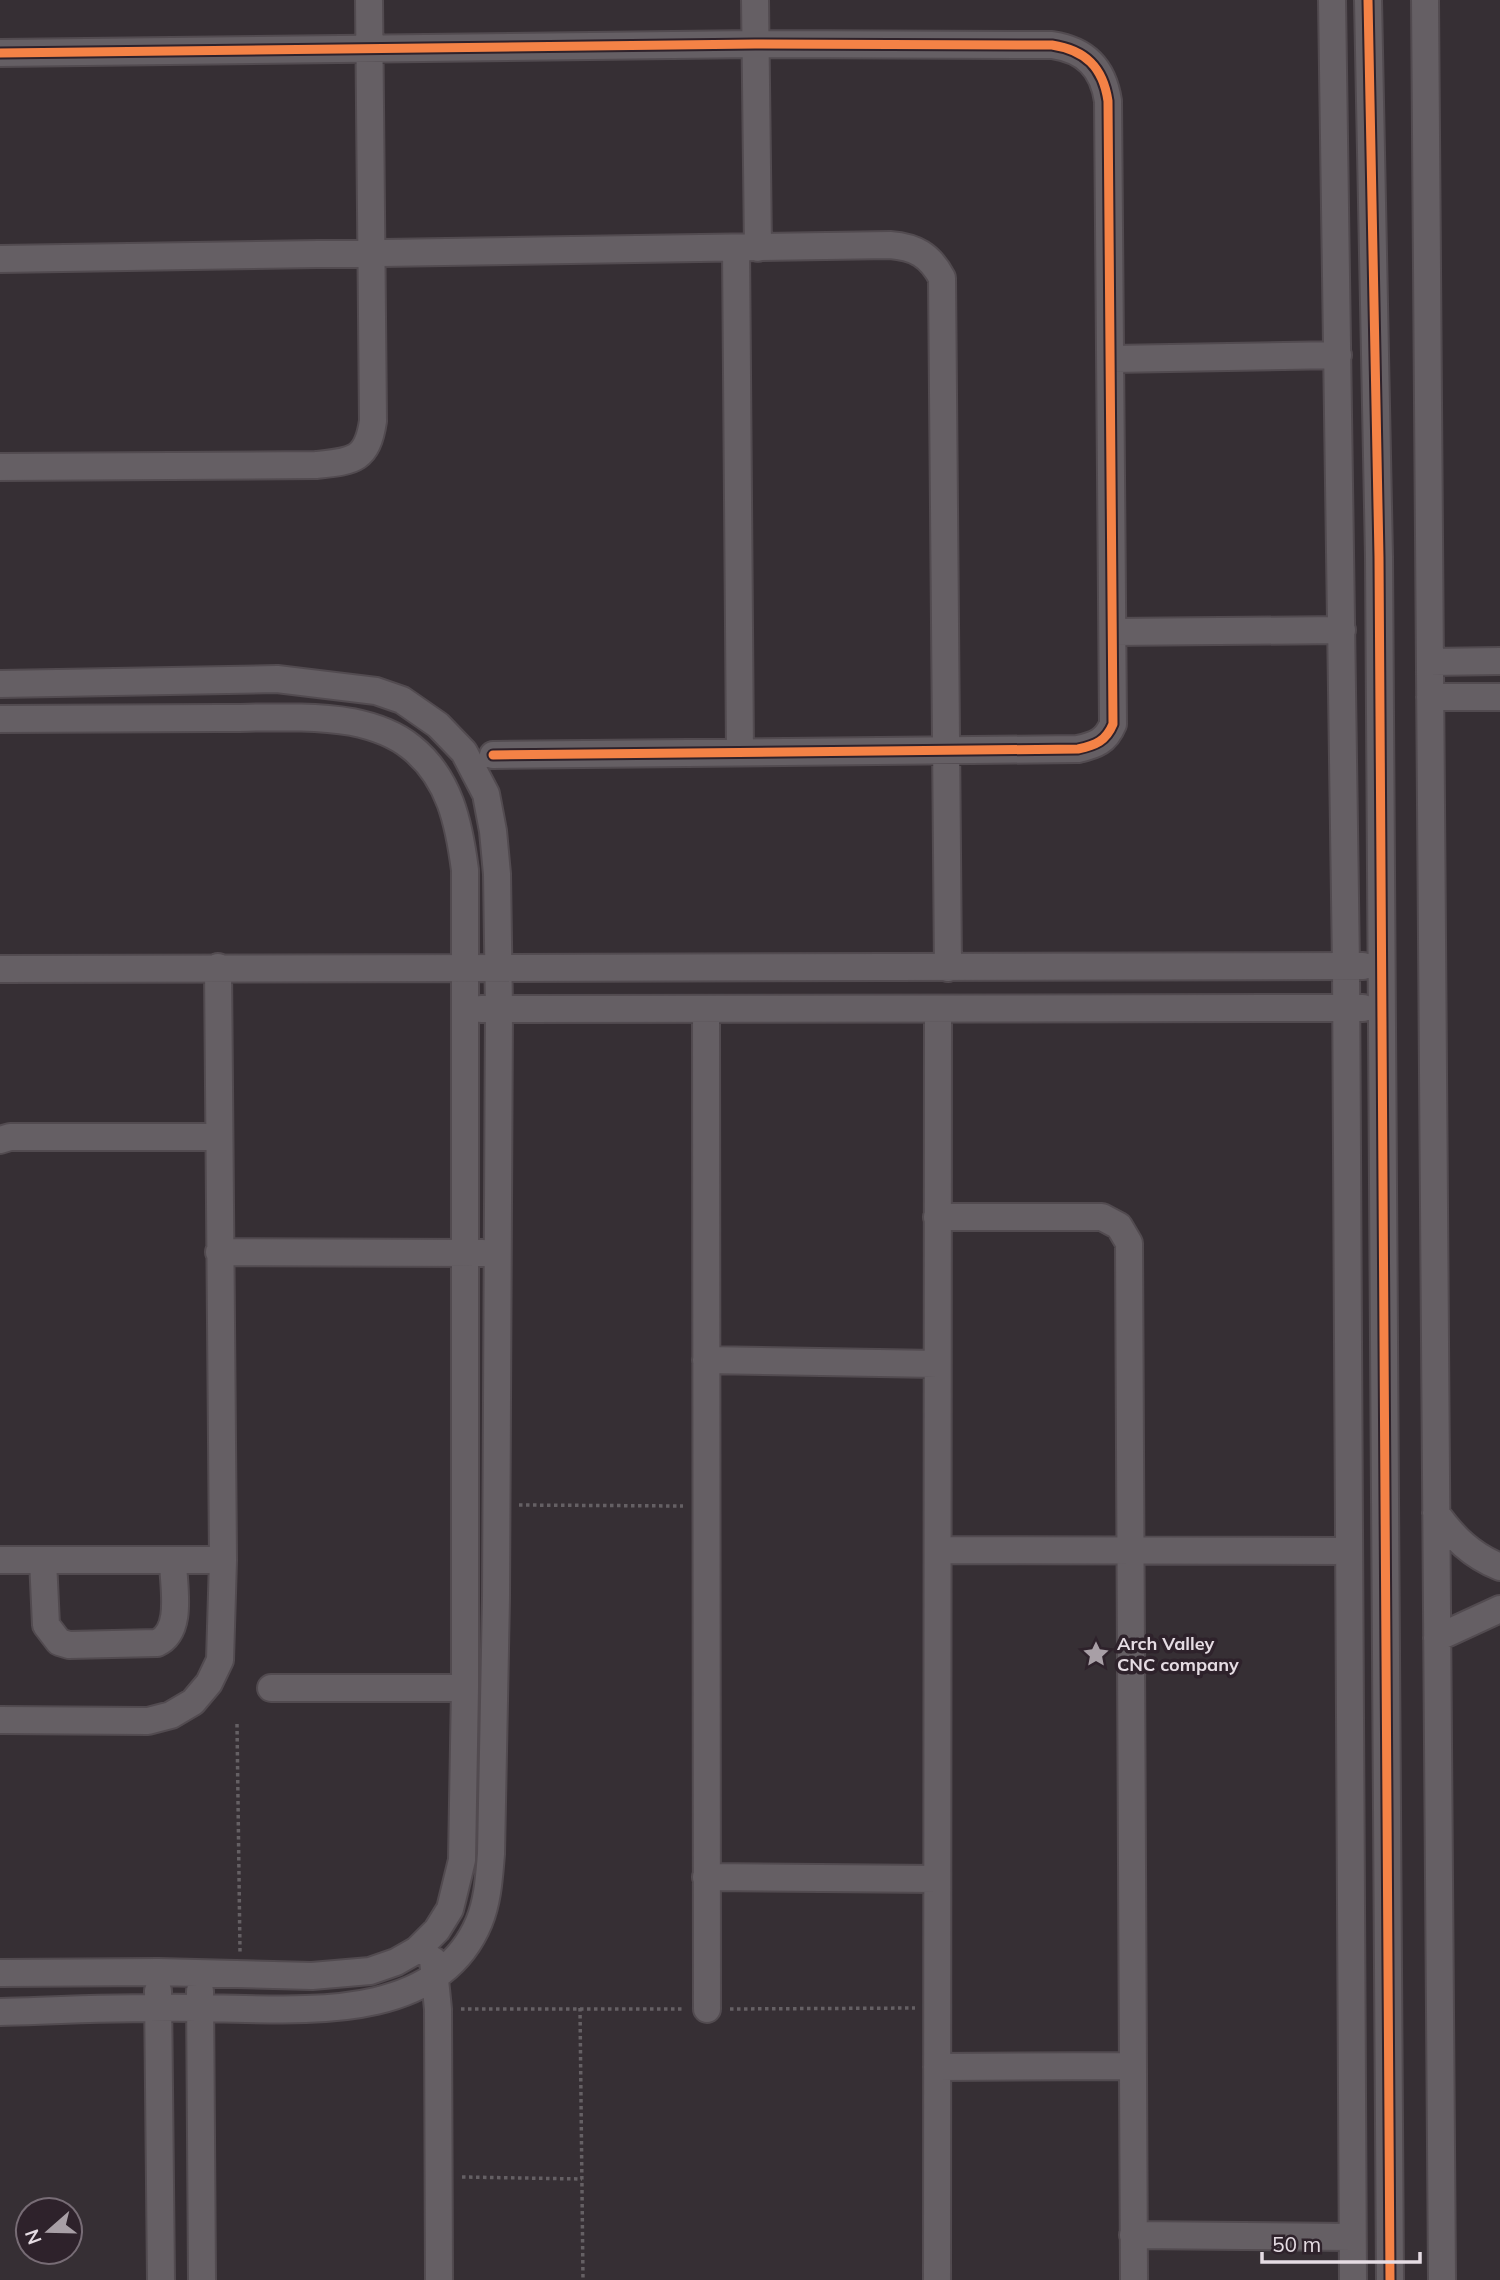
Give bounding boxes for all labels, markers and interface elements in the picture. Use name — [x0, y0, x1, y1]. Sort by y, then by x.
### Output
place label: Arch Valley CNC company — [1117, 1632, 1239, 1676]
place icon: Arch Valley CNC company — [1081, 1639, 1111, 1669]
north arrow — [14, 2196, 84, 2266]
scale bar — [1262, 2220, 1420, 2264]
text: N — [19, 2226, 47, 2248]
text: 50 m — [1272, 2231, 1321, 2257]

